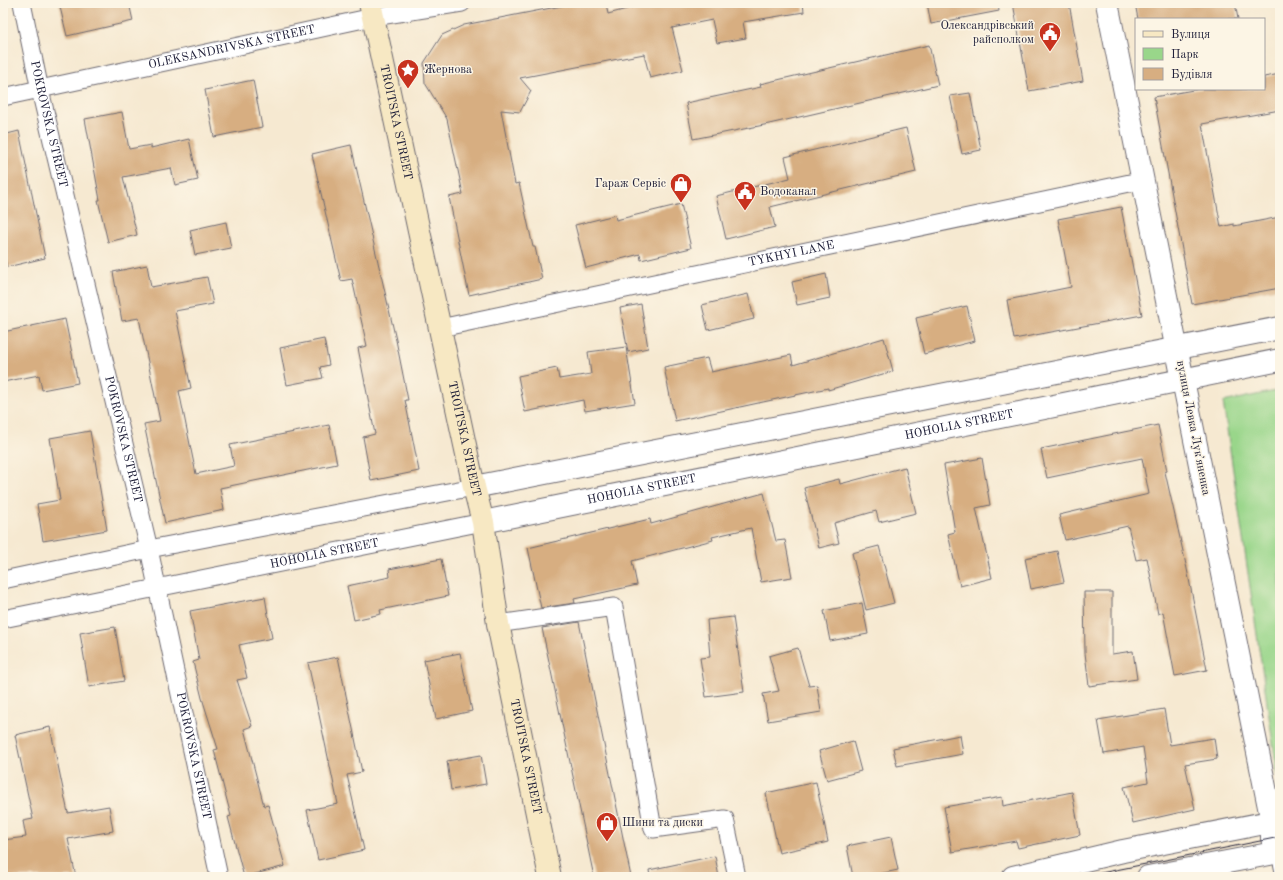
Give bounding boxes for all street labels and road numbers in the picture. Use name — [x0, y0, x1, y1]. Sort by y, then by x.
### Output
street label: OLEKSANDRIVSKA STREET — [147, 24, 316, 71]
street label: POKROVSKA STREET — [28, 60, 69, 189]
street label: TROITSKA STREET — [377, 63, 414, 181]
street label: TYKHYI LANE — [747, 239, 835, 269]
street label: вулиця Левка Лукʼяненка — [1174, 359, 1213, 496]
street label: POKROVSKA STREET — [102, 375, 144, 504]
street label: TROITSKA STREET — [445, 380, 482, 498]
street label: HOHOLIA STREET — [904, 408, 1015, 442]
street label: HOHOLIA STREET — [586, 473, 697, 507]
street label: HOHOLIA STREET — [269, 537, 380, 571]
street label: POKROVSKA STREET — [174, 691, 213, 820]
street label: TROITSKA STREET — [508, 698, 543, 816]

